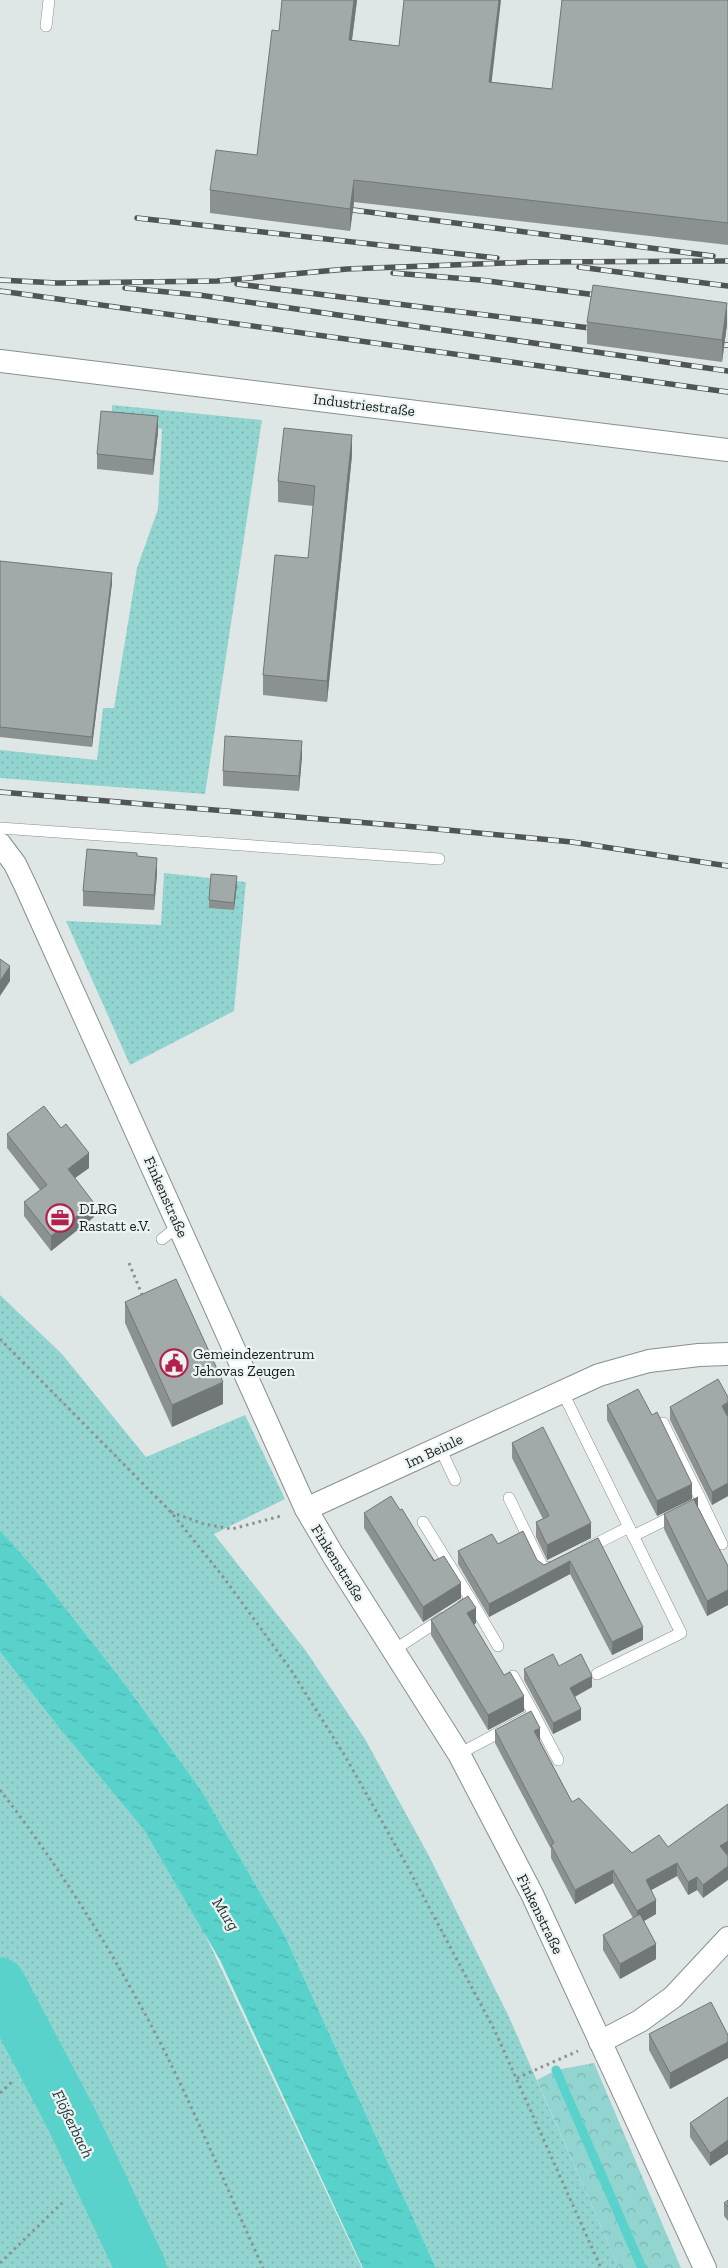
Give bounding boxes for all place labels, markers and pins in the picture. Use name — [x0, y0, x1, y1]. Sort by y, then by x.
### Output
place label: DLRG Rastatt e.V. — [79, 1200, 150, 1235]
office icon: DLRG Rastatt e.V. — [45, 1203, 75, 1233]
place label: Gemeindezentrum Jehovas Zeugen — [193, 1345, 314, 1380]
public building icon: Gemeindezentrum Jehovas Zeugen — [159, 1348, 189, 1378]

